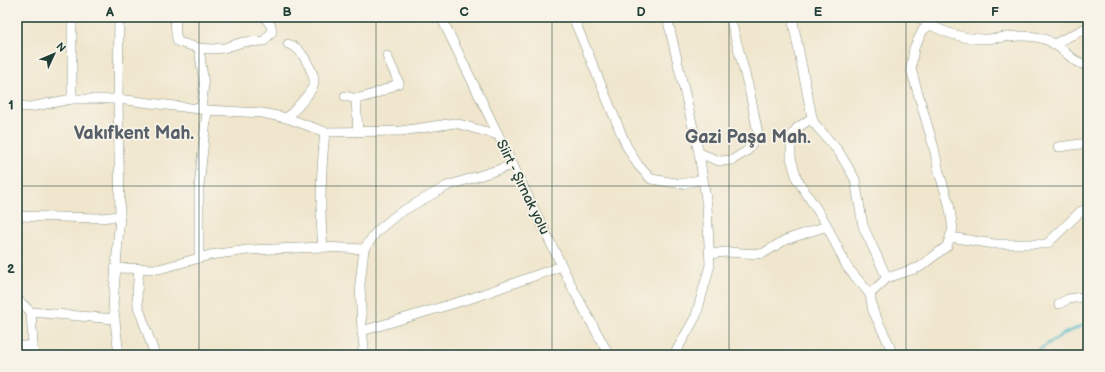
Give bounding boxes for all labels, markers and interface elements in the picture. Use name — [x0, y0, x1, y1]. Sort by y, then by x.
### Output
text: A — [105, 4, 114, 20]
text: B — [282, 4, 292, 20]
text: C — [459, 4, 469, 20]
text: D — [636, 4, 646, 20]
text: E — [814, 4, 823, 20]
text: F — [991, 4, 999, 20]
north arrow — [34, 34, 74, 74]
text: N — [53, 40, 68, 55]
text: 1 — [8, 97, 14, 113]
district label: Vakıfkent Mah. — [74, 123, 194, 144]
district label: Gazi Paşa Mah. — [685, 127, 811, 148]
street label: Siirt - Şırnak yolu — [493, 137, 553, 237]
text: 2 — [7, 261, 15, 277]

